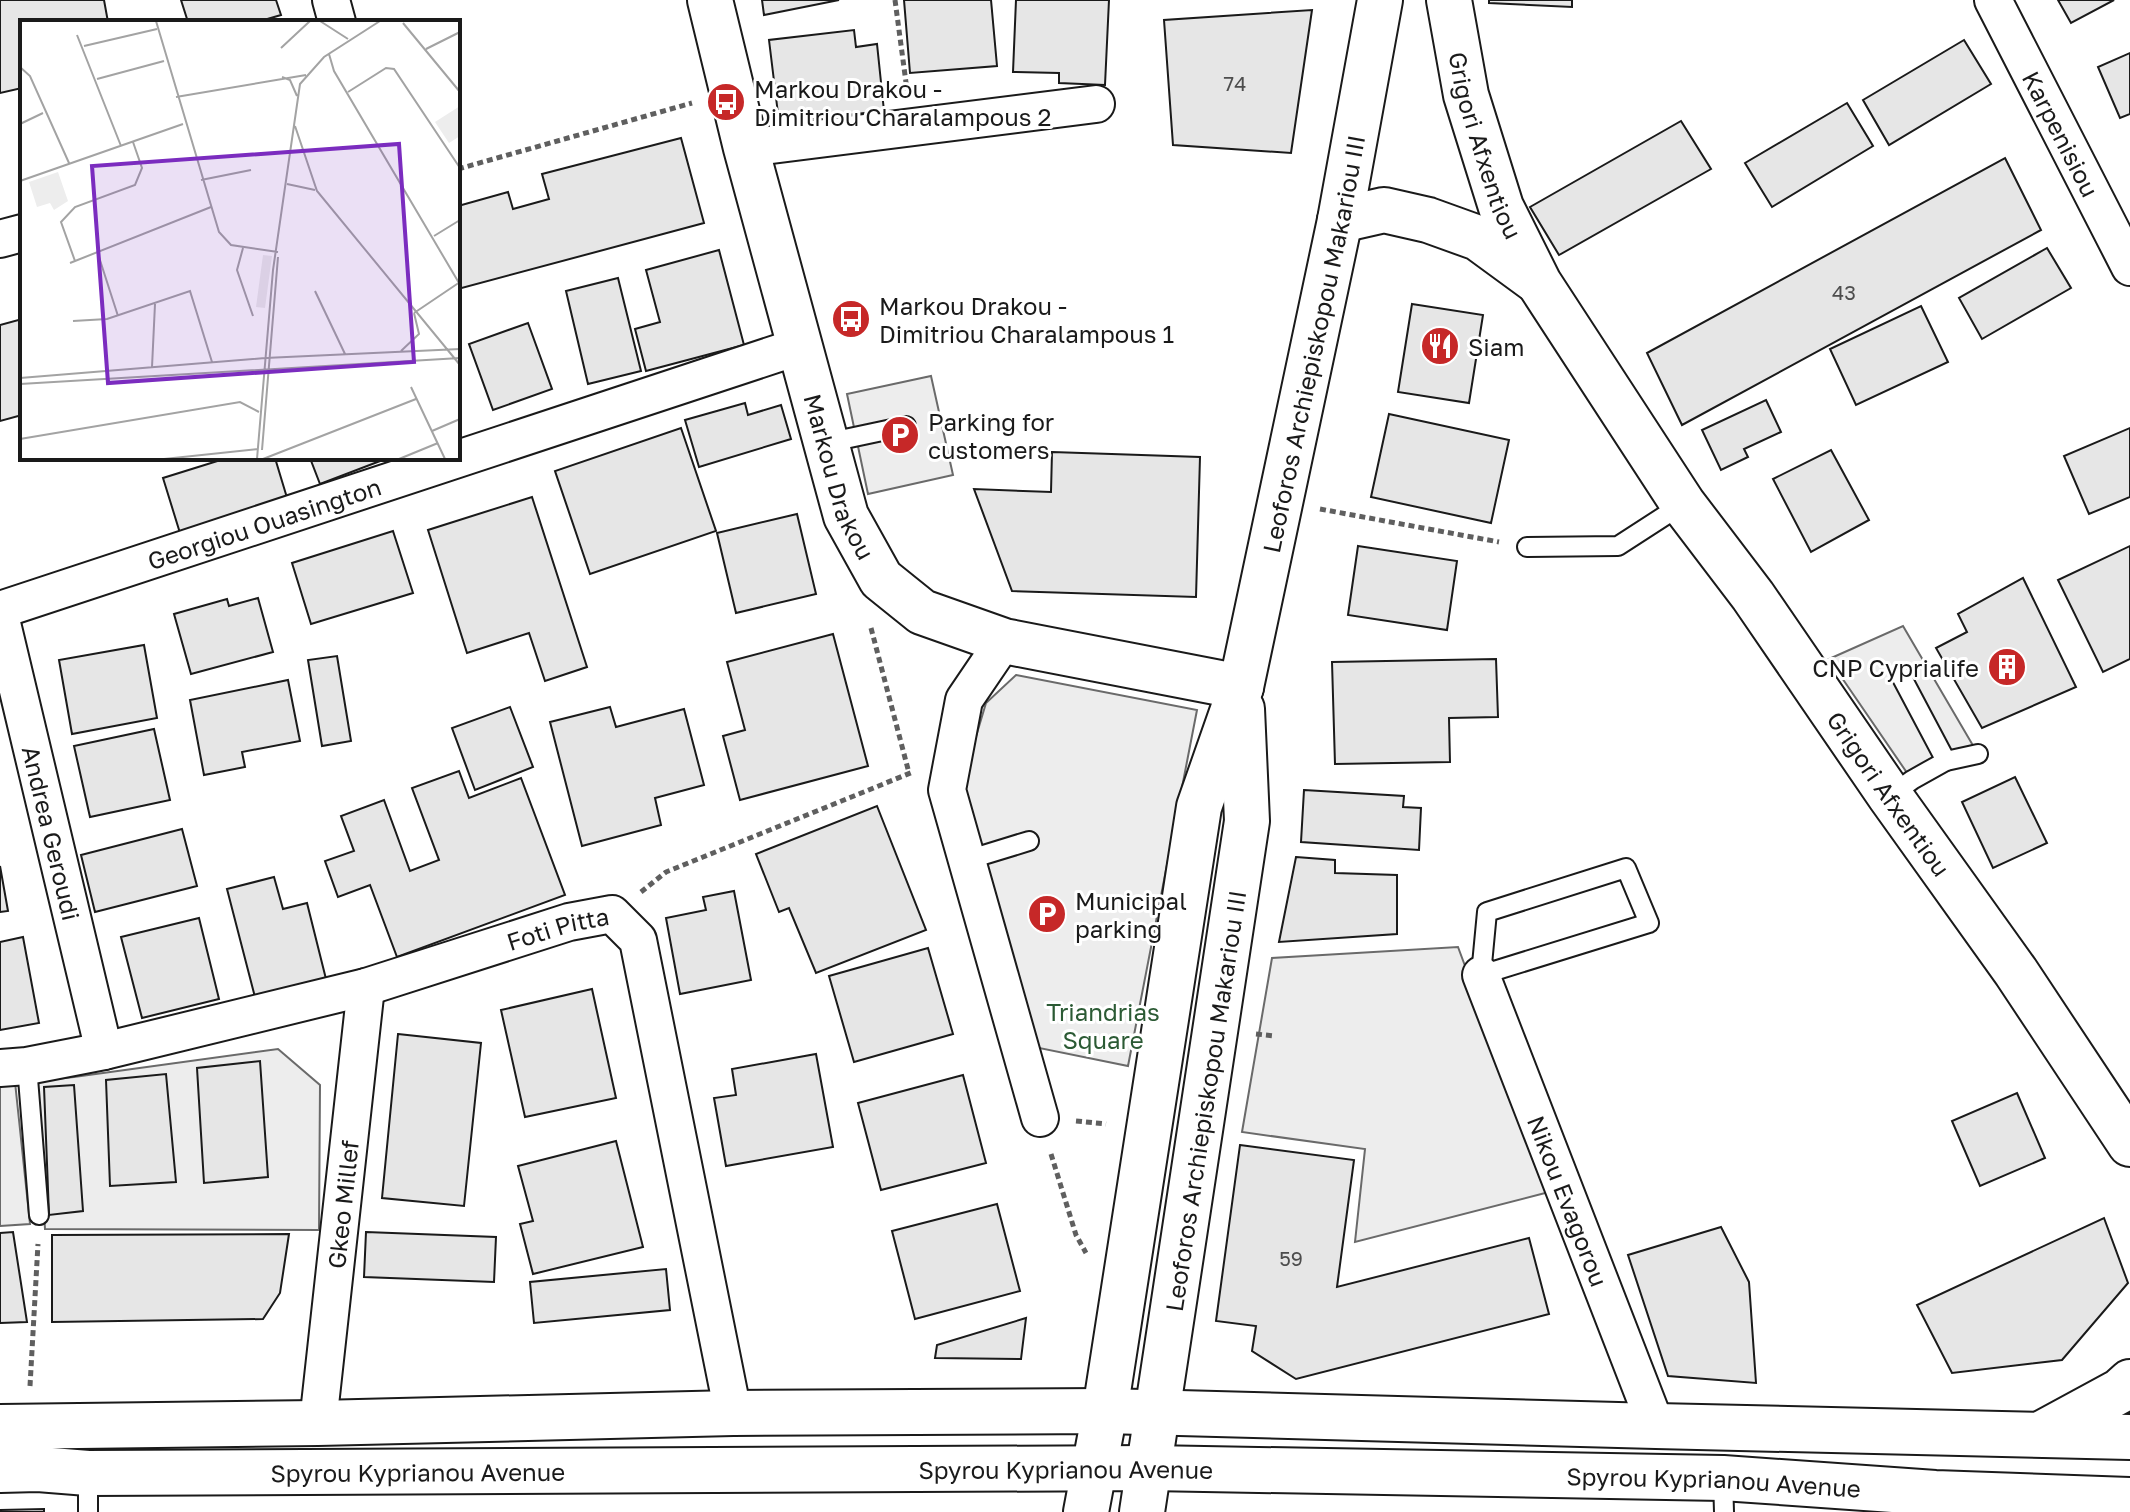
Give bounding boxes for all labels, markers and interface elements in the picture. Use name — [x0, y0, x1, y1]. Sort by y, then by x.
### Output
inset map — [20, 20, 460, 460]
street label: Grigori Afxentiou — [1444, 49, 1529, 243]
street label: Karpenisiou — [2017, 66, 2106, 201]
house number: 74 — [1224, 71, 1246, 95]
place label: Markou Drakou - Dimitriou Charalampous 2 — [754, 74, 1051, 131]
bus stop icon: Markou Drakou - Dimitriou Charalampous 2 — [705, 81, 747, 123]
street label: Leoforos Archiepiskopou Makariou III — [1255, 132, 1370, 555]
house number: 43 — [1832, 280, 1856, 304]
place label: Markou Drakou - Dimitriou Charalampous 1 — [879, 291, 1174, 348]
bus stop icon: Markou Drakou - Dimitriou Charalampous 1 — [830, 298, 872, 340]
restaurant icon: Siam — [1419, 325, 1461, 367]
place label: Siam — [1468, 332, 1525, 361]
street label: Markou Drakou — [799, 390, 881, 564]
place label: Parking for customers — [928, 407, 1054, 464]
parking icon: Parking for customers — [879, 414, 921, 456]
street label: Georgiou Ouasington — [144, 471, 384, 575]
building icon: CNP Cyprialife — [1986, 646, 2028, 688]
place label: CNP Cyprialife — [1812, 653, 1979, 682]
street label: Grigori Afxentiou — [1822, 706, 1957, 881]
street label: Andrea Geroudi — [17, 743, 87, 923]
place label: Municipal parking — [1075, 886, 1187, 943]
street label: Leoforos Archiepiskopou Makariou III — [1158, 888, 1251, 1313]
parking icon: Municipal parking — [1026, 893, 1068, 935]
street label: Foti Pitta — [503, 900, 611, 956]
park label: Triandrias Square — [1046, 997, 1160, 1054]
street label: Nikou Evagorou — [1522, 1111, 1615, 1290]
street label: Gkeo Millef — [321, 1138, 364, 1270]
house number: 59 — [1279, 1246, 1303, 1270]
street label: Spyrou Kyprianou Avenue — [918, 1453, 1213, 1484]
street label: Spyrou Kyprianou Avenue — [270, 1456, 565, 1487]
street label: Spyrou Kyprianou Avenue — [1566, 1461, 1862, 1502]

